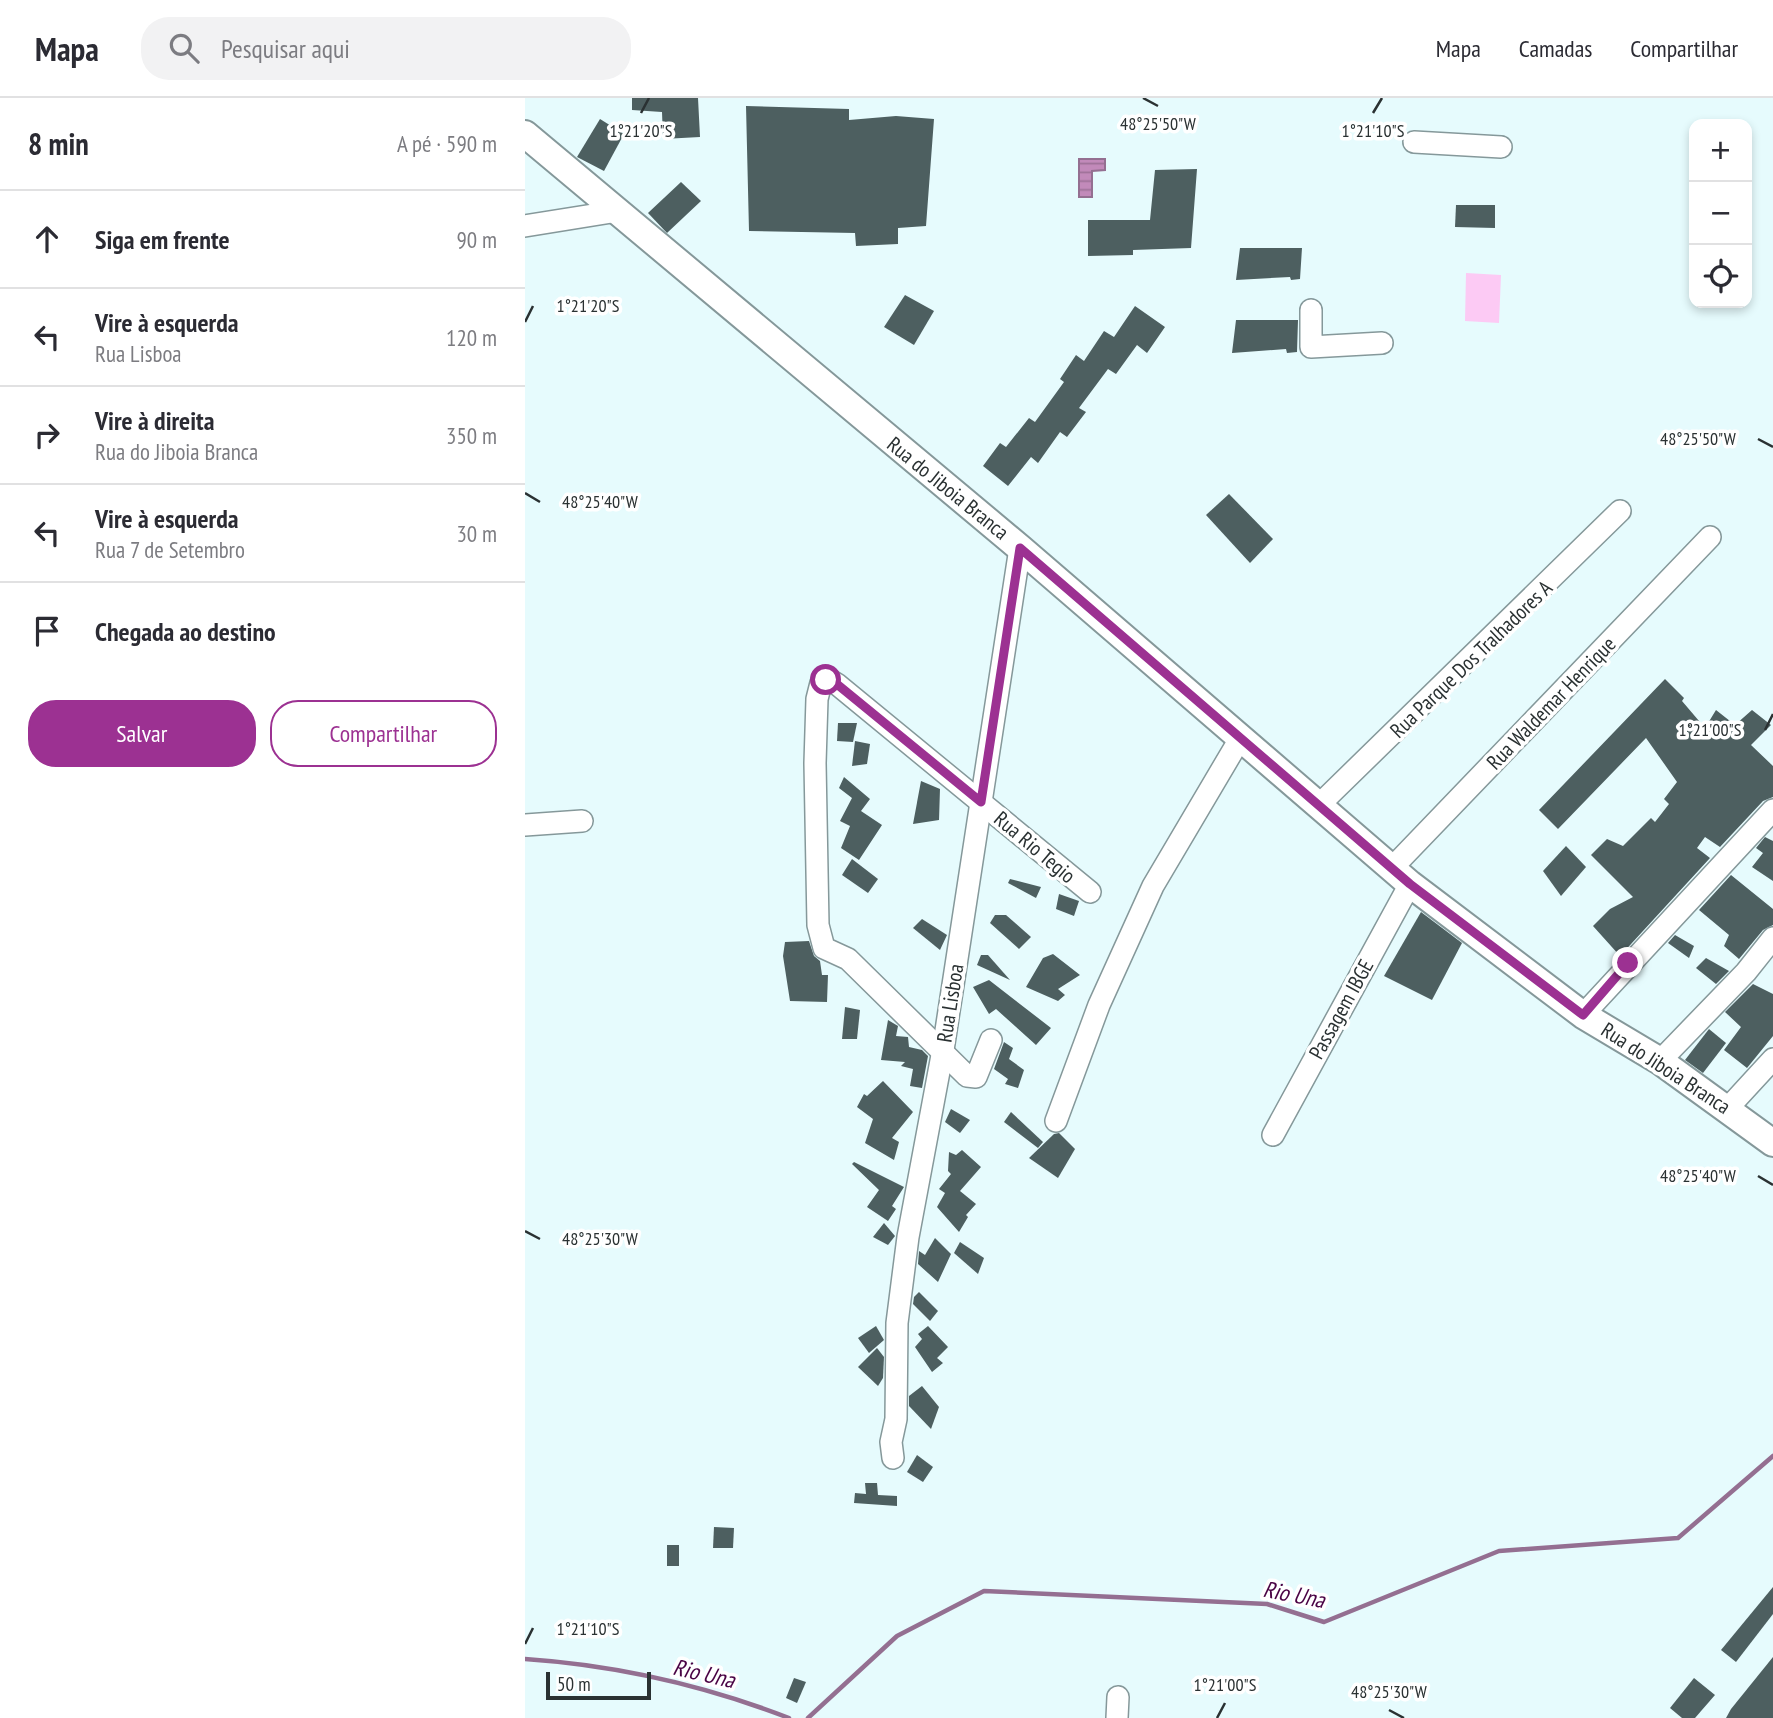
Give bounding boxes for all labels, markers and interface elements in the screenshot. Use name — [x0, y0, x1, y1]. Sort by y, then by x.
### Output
search box — [141, 17, 631, 80]
text: Mapa — [35, 27, 99, 70]
icon: search — [165, 29, 203, 67]
text: Pesquisar aqui — [221, 32, 350, 65]
text: Mapa — [1436, 33, 1481, 64]
text: Camadas — [1519, 33, 1592, 64]
text: Compartilhar — [1630, 33, 1738, 64]
text: 48°25'50"W — [1120, 112, 1196, 135]
text: 1°21'20"S — [610, 119, 673, 142]
text: 1°21'10"S — [1342, 119, 1405, 142]
map controls — [1689, 119, 1752, 308]
button: + — [1689, 119, 1752, 182]
text: 8 min — [28, 124, 89, 163]
text: A pé · 590 m — [397, 129, 497, 158]
button: − — [1689, 182, 1752, 245]
icon: ahead — [28, 220, 66, 258]
text: Siga em frente — [95, 223, 230, 256]
text: 90 m — [456, 225, 497, 254]
button: locate — [1689, 245, 1752, 308]
text: 1°21'20"S — [557, 294, 620, 317]
text: Vire à esquerda — [95, 306, 238, 339]
icon: left — [28, 318, 66, 356]
text: 120 m — [446, 323, 497, 352]
text: Rua Lisboa — [95, 339, 182, 368]
text: Vire à direita — [95, 404, 214, 437]
icon: right — [28, 416, 66, 454]
text: 350 m — [446, 421, 497, 450]
text: 48°25'50"W — [1660, 427, 1736, 450]
street label: Rua do Jiboia Branca — [882, 431, 1014, 545]
text: Rua do Jiboia Branca — [95, 437, 258, 466]
text: 48°25'40"W — [562, 490, 638, 513]
text: Vire à esquerda — [95, 502, 238, 535]
icon: left — [28, 514, 66, 552]
text: 30 m — [456, 519, 497, 548]
text: Rua 7 de Setembro — [95, 535, 245, 564]
street label: Rua Parque Dos Tralhadores A — [1384, 574, 1558, 743]
icon: arrive — [28, 612, 66, 650]
text: Chegada ao destino — [95, 615, 276, 648]
street label: Rua Waldemar Henrique — [1481, 631, 1621, 775]
route start — [810, 664, 841, 695]
button: Salvar — [28, 700, 256, 767]
button: Compartilhar — [270, 700, 497, 767]
text: 1°21'00"S — [1679, 718, 1742, 741]
street label: Rua Rio Tegio — [989, 805, 1081, 889]
route end — [1612, 947, 1643, 978]
street label: Passagem IBGE — [1303, 954, 1379, 1064]
street label: Rua Lisboa — [930, 962, 970, 1044]
street label: Rua do Jiboia Branca — [1596, 1016, 1736, 1120]
text: 48°25'40"W — [1660, 1164, 1736, 1187]
text: 48°25'30"W — [562, 1227, 638, 1250]
water label: Rio Una — [1261, 1574, 1329, 1615]
text: 1°21'10"S — [557, 1617, 620, 1640]
water label: Rio Una — [670, 1652, 739, 1695]
scale bar — [546, 1669, 651, 1701]
text: 50 m — [557, 1672, 591, 1696]
text: 1°21'00"S — [1194, 1673, 1257, 1696]
text: 48°25'30"W — [1351, 1680, 1427, 1703]

